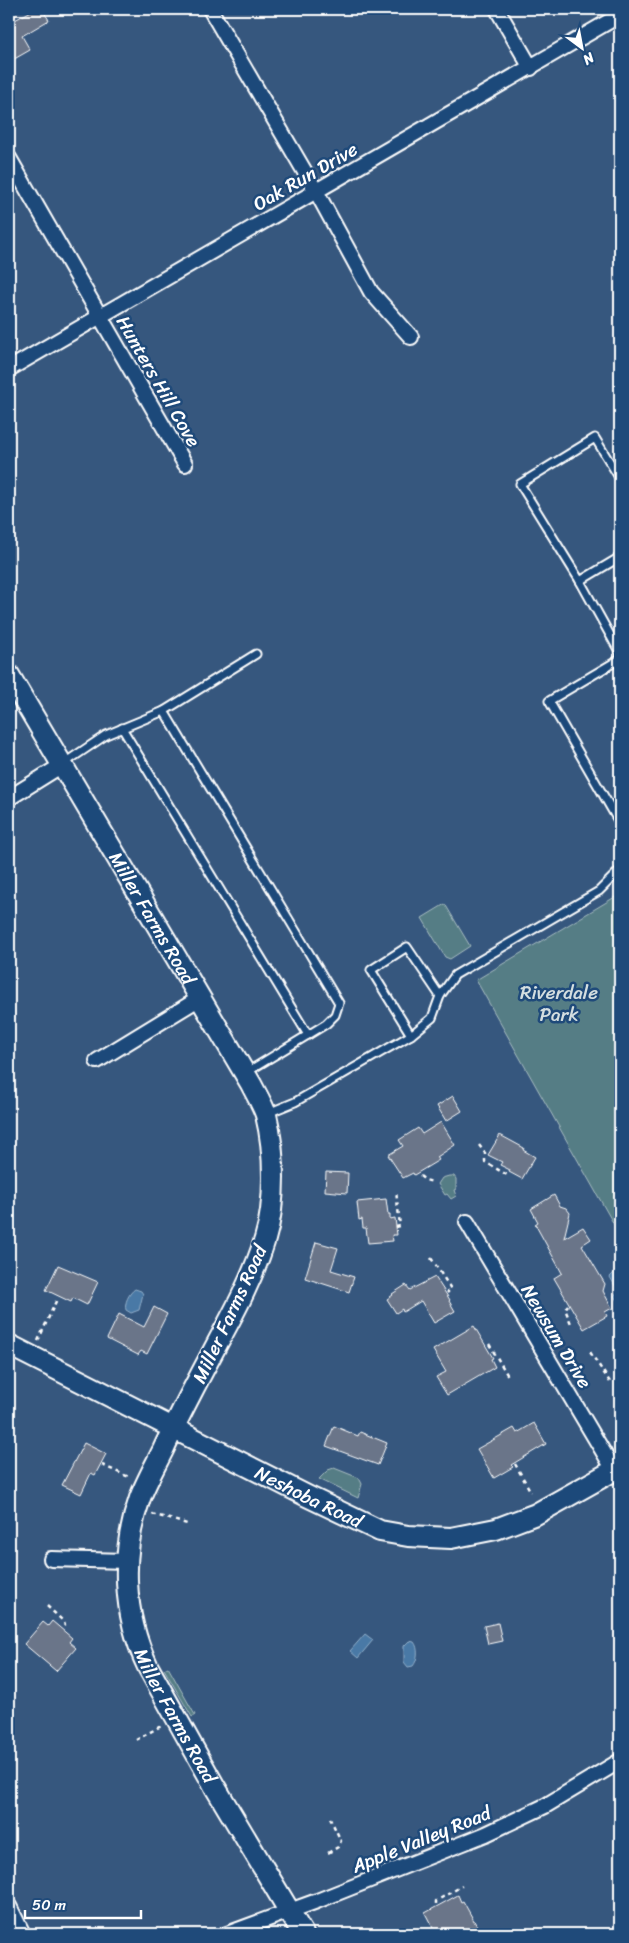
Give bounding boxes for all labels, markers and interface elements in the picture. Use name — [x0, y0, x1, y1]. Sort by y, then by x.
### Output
north arrow — [556, 22, 606, 72]
text: N — [578, 45, 600, 72]
street label: Oak Run Drive — [246, 133, 364, 220]
street label: Hunters Hill Cove — [107, 309, 210, 454]
street label: Miller Farms Road — [100, 845, 206, 993]
park label: Riverdale Park — [520, 976, 598, 1031]
street label: Miller Farms Road — [183, 1238, 277, 1389]
street label: Newsum Drive — [512, 1277, 601, 1395]
street label: Neshoba Road — [249, 1456, 370, 1538]
street label: Miller Farms Road — [125, 1643, 227, 1791]
street label: Apple Valley Road — [346, 1796, 498, 1883]
scale bar — [25, 1888, 141, 1920]
text: 50 m — [32, 1892, 67, 1918]

